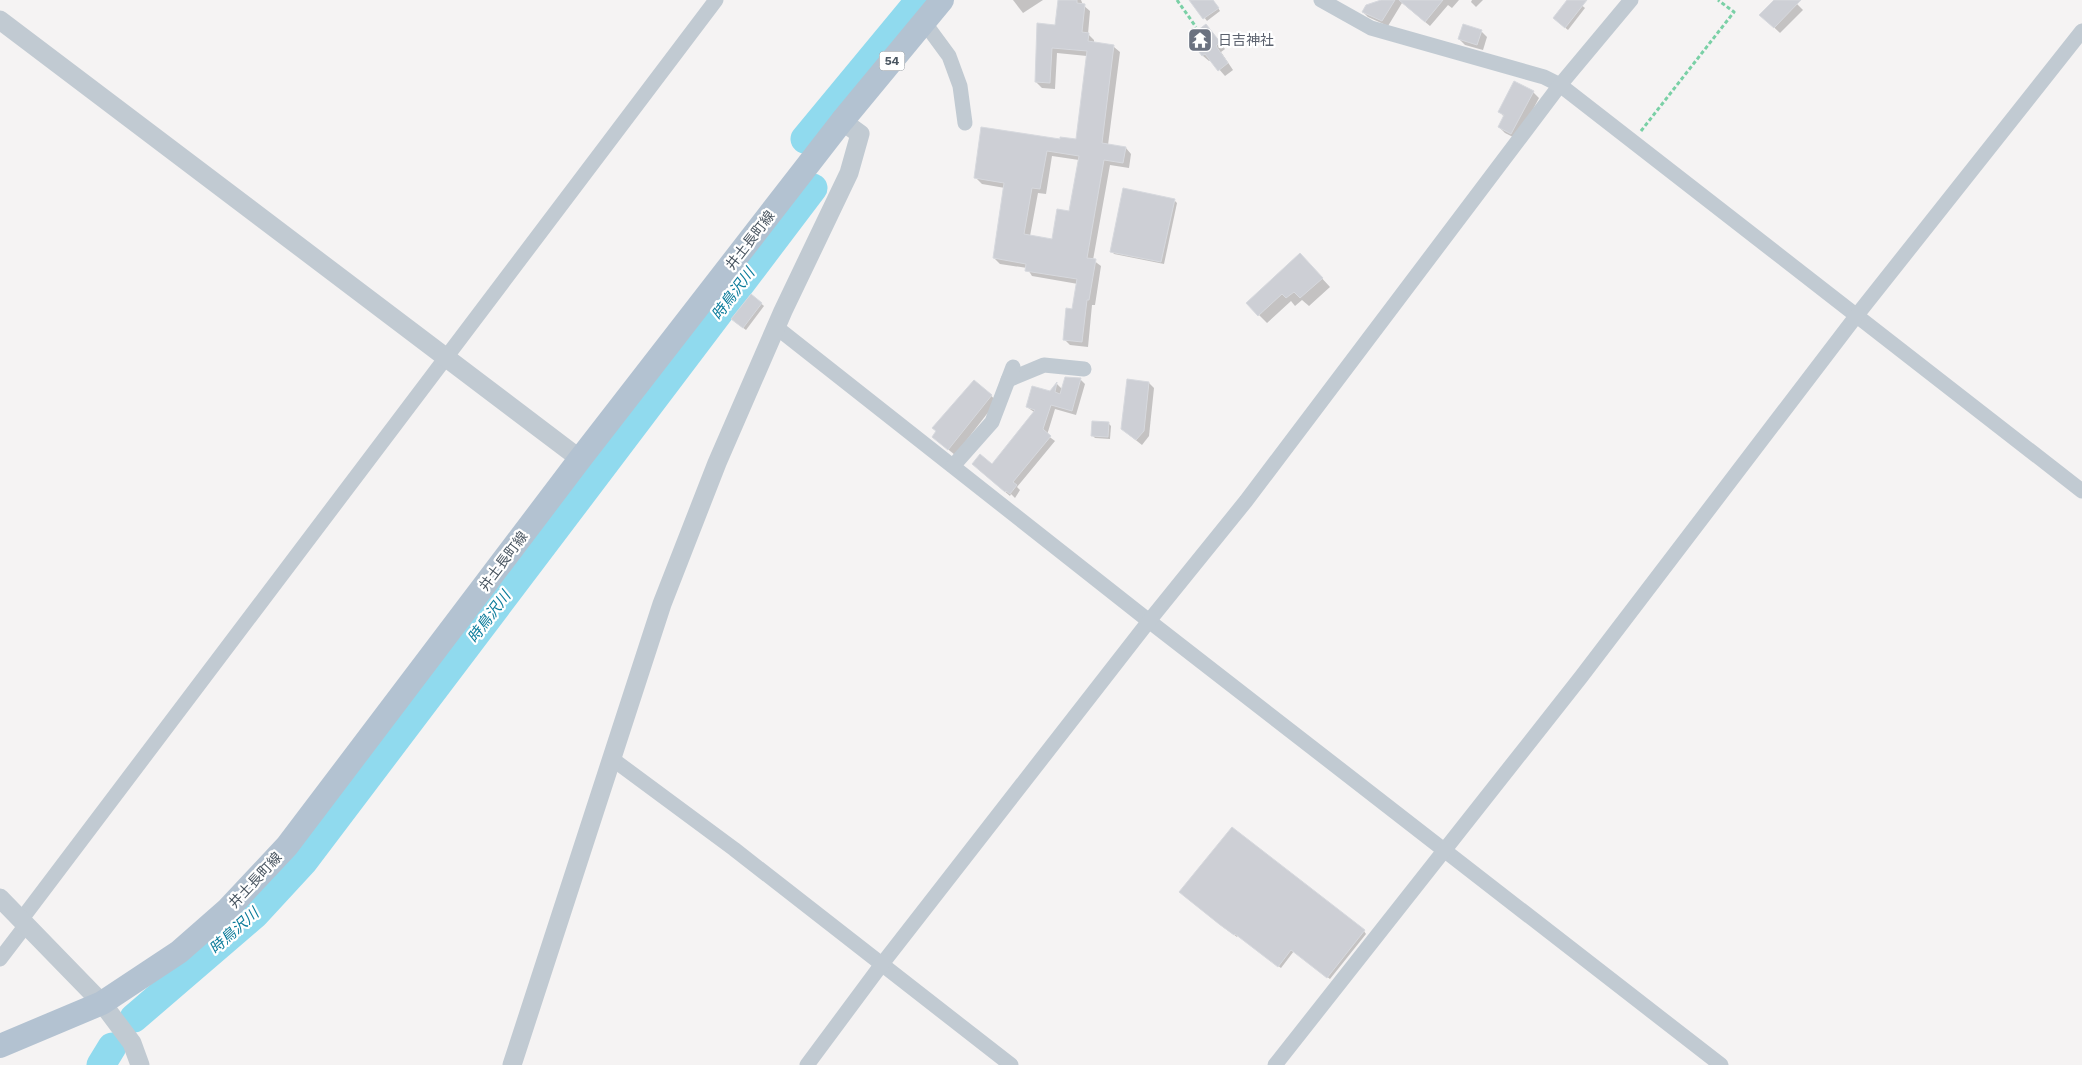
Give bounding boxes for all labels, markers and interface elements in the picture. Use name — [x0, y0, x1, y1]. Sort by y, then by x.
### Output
temple icon: 日吉神社 — [1187, 27, 1213, 53]
place label: 日吉神社 — [1218, 32, 1274, 48]
road number: 54 — [880, 51, 904, 70]
street label: 井土長町線 — [722, 207, 778, 273]
water label: 時鳥沢川 — [708, 263, 759, 323]
street label: 井土長町線 — [476, 528, 530, 594]
water label: 時鳥沢川 — [464, 586, 515, 646]
street label: 井土長町線 — [225, 849, 285, 911]
water label: 時鳥沢川 — [206, 903, 264, 958]

